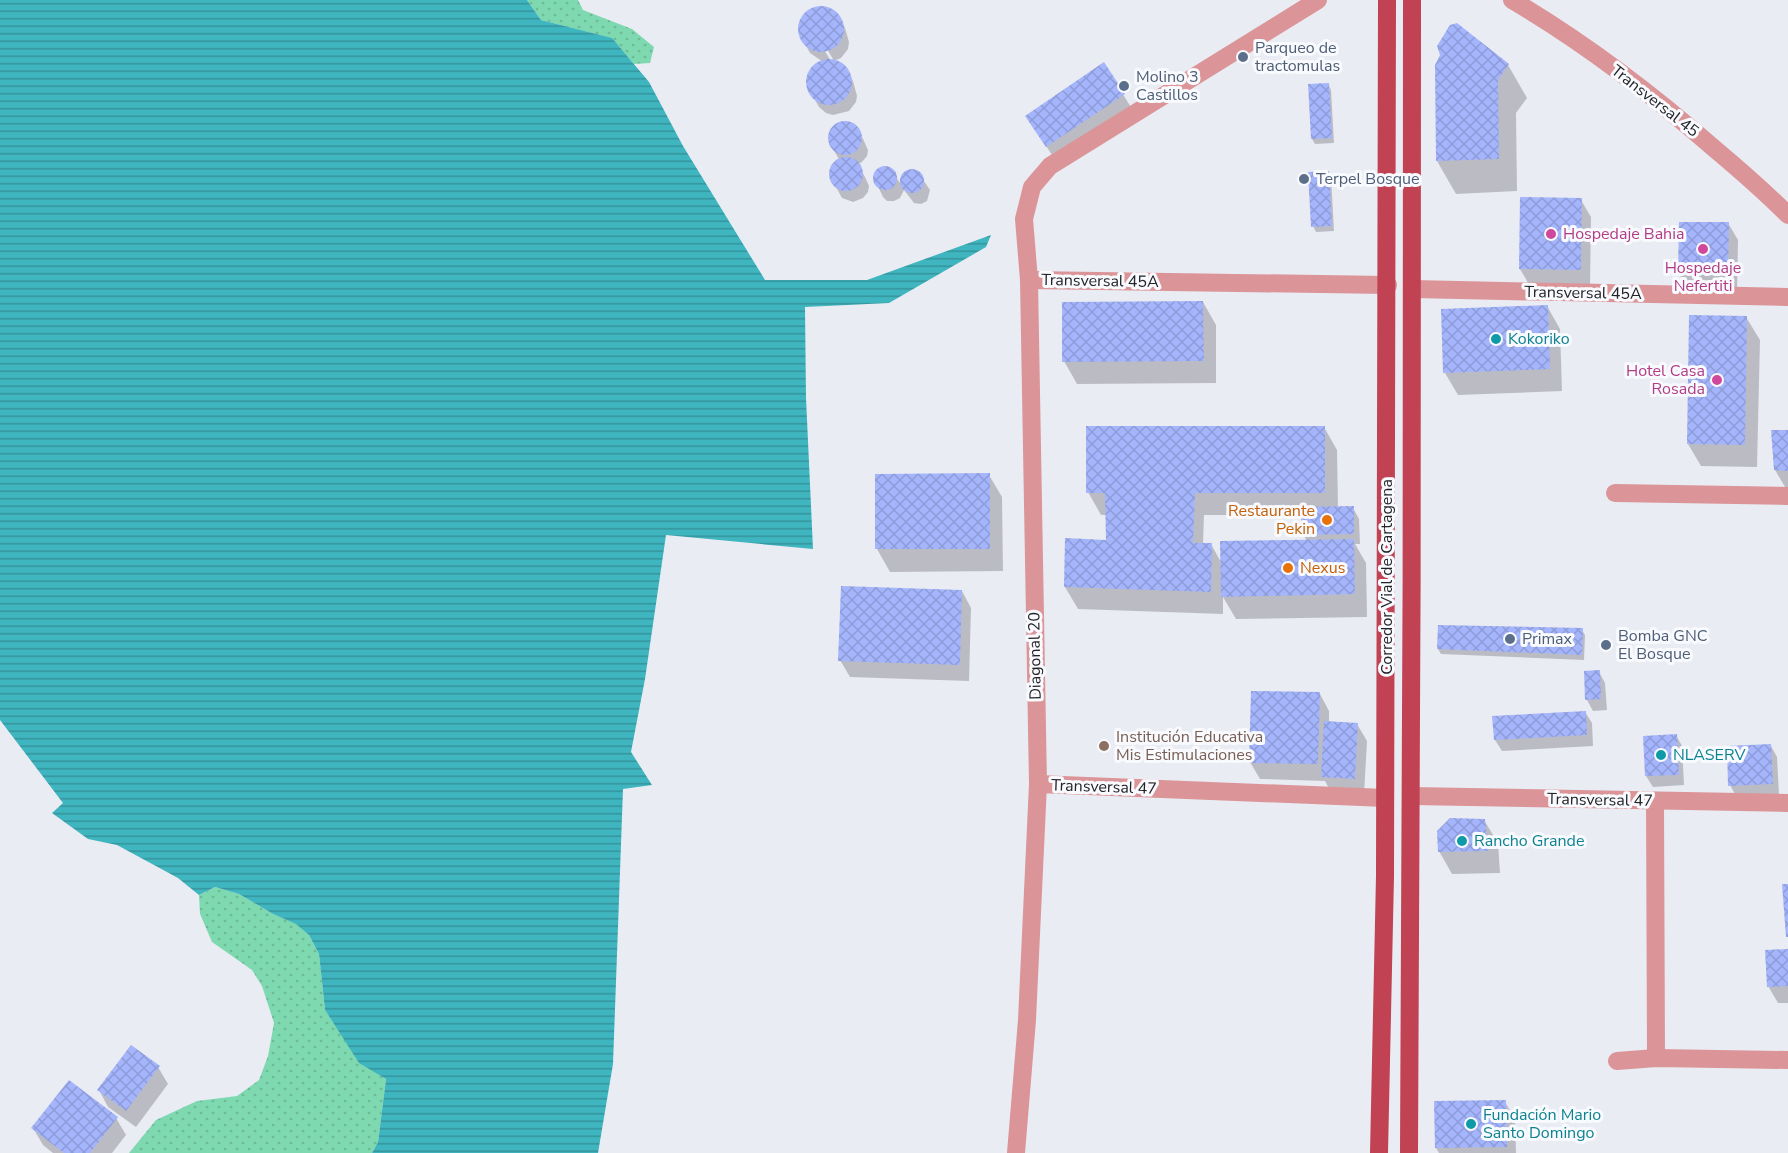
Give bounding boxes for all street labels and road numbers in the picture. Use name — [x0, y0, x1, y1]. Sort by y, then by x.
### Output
street label: Transversal 45 — [1607, 60, 1703, 142]
street label: Transversal 45A — [1041, 269, 1159, 293]
street label: Transversal 45A — [1524, 281, 1642, 305]
street label: Corredor Vial de Cartagena — [1376, 479, 1398, 675]
street label: Diagonal 20 — [1023, 612, 1047, 700]
street label: Transversal 47 — [1051, 774, 1157, 800]
street label: Transversal 47 — [1547, 788, 1653, 812]

